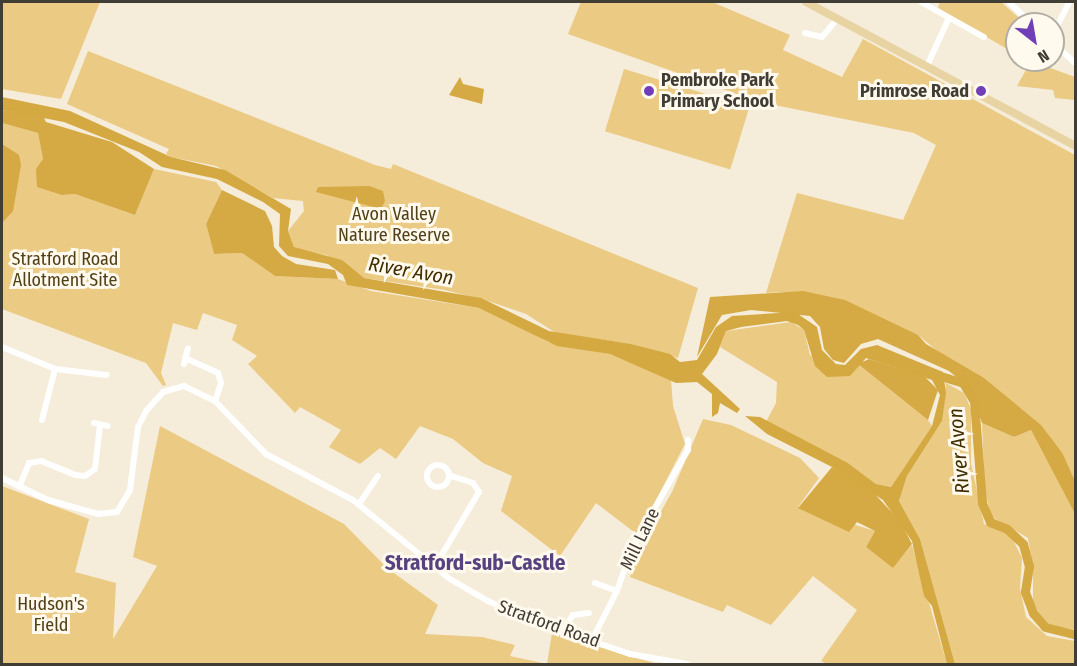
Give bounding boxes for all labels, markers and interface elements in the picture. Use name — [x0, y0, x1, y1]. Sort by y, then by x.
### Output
north arrow — [1005, 12, 1065, 72]
text: N — [1034, 46, 1053, 67]
place label: Pembroke Park Primary School — [661, 70, 774, 112]
place label: Primrose Road — [860, 80, 969, 102]
marker: Pembroke Park Primary School — [642, 84, 656, 98]
marker: Primrose Road — [974, 84, 988, 98]
park label: Avon Valley Nature Reserve — [338, 204, 450, 246]
park label: Stratford Road Allotment Site — [11, 249, 119, 292]
water label: River Avon — [367, 252, 455, 290]
water label: River Avon — [943, 407, 975, 495]
street label: Mill Lane — [616, 505, 664, 573]
district label: Stratford-sub-Castle — [385, 550, 565, 576]
park label: Hudson's Field — [17, 594, 85, 636]
street label: Stratford Road — [495, 596, 603, 652]

